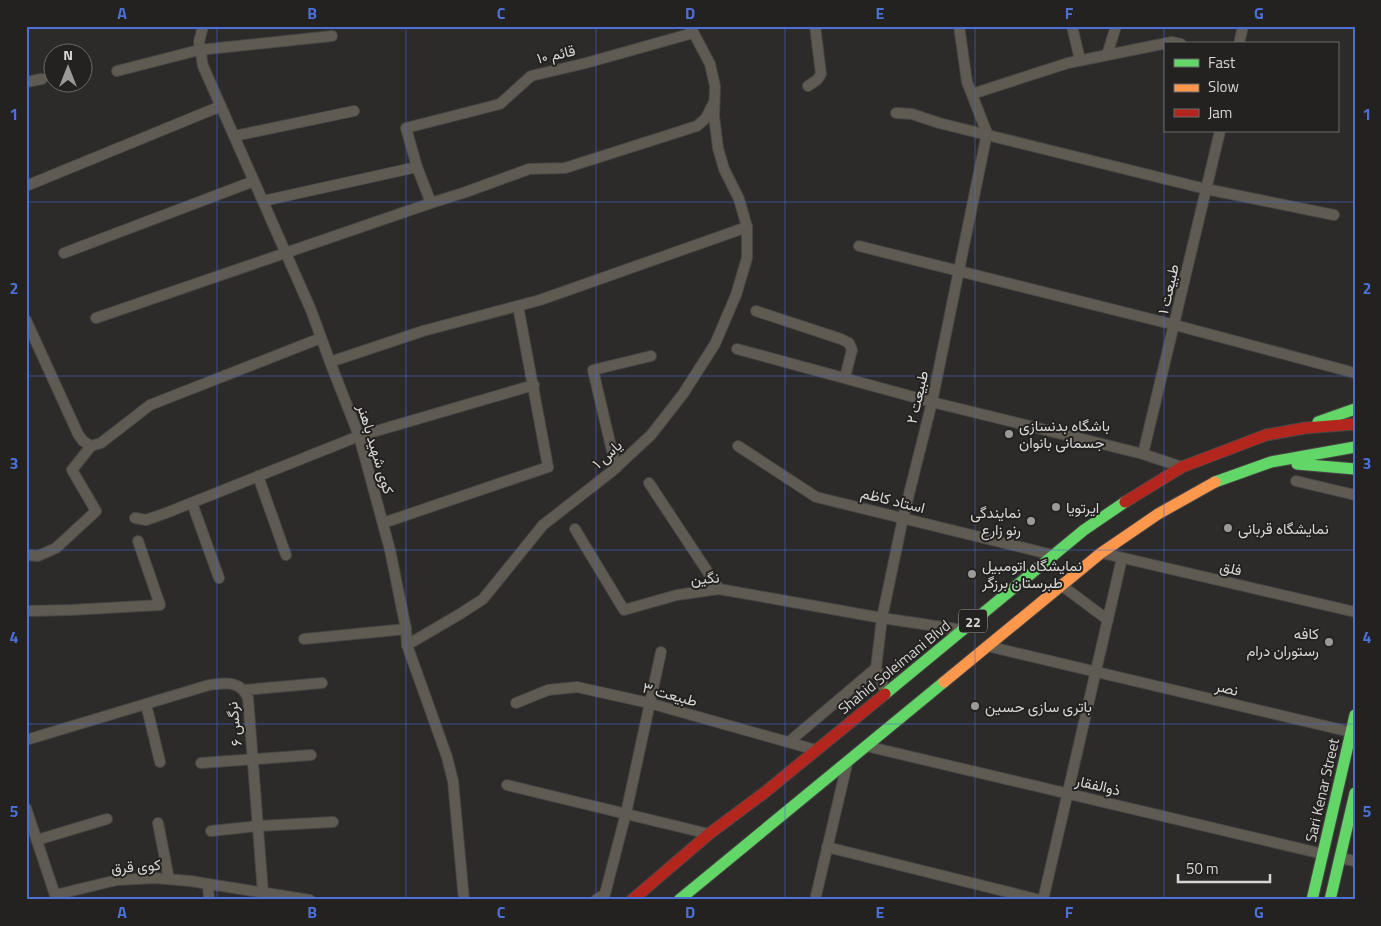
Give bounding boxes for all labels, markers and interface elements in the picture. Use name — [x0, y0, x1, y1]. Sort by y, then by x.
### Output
text: A — [117, 1, 127, 25]
text: B — [307, 1, 317, 25]
text: C — [497, 1, 506, 25]
text: D — [685, 1, 695, 25]
text: E — [876, 1, 885, 25]
text: F — [1065, 1, 1074, 25]
text: G — [1254, 1, 1264, 25]
street label: قائم ۱۰ — [534, 38, 578, 70]
north arrow — [42, 42, 92, 92]
legend — [1164, 42, 1338, 132]
text: N — [63, 44, 73, 65]
text: Fast — [1208, 51, 1236, 74]
text: Slow — [1208, 75, 1239, 98]
text: Jam — [1208, 101, 1232, 124]
text: 1 — [10, 102, 18, 126]
text: 1 — [1363, 102, 1371, 126]
street label: طبیعت ۱ — [1151, 262, 1185, 316]
text: 2 — [10, 276, 18, 300]
text: 2 — [1363, 276, 1371, 300]
street label: طبیعت ۲ — [900, 368, 934, 426]
street label: کوی شهید باهنر — [351, 400, 401, 497]
place label: باشگاه بدنسازی جسمانی بانوان — [1019, 414, 1110, 454]
marker: باشگاه بدنسازی جسمانی بانوان — [1003, 428, 1015, 440]
street label: یاس ۱ — [587, 434, 627, 474]
text: 3 — [10, 451, 18, 475]
text: 3 — [1363, 451, 1371, 475]
street label: استاد کاظم — [859, 481, 927, 519]
place label: ایرتویا — [1066, 496, 1099, 519]
place label: نمایندگی رنو زارع — [970, 501, 1021, 541]
marker: ایرتویا — [1050, 501, 1062, 513]
marker: نمایندگی رنو زارع — [1025, 515, 1037, 527]
place label: نمایشگاه قربانی — [1238, 517, 1329, 540]
marker: نمایشگاه قربانی — [1222, 522, 1234, 534]
place label: نمایشگاه اتومبیل طبرستان برزگر — [981, 554, 1082, 594]
street label: فلق — [1218, 554, 1244, 582]
street label: نگین — [690, 566, 720, 590]
marker: نمایشگاه اتومبیل طبرستان برزگر — [966, 568, 978, 580]
road number: 22 — [959, 610, 987, 632]
street label: Shahid Soleimani Blvd — [833, 614, 955, 720]
place label: کافه رستوران درام — [1246, 622, 1319, 662]
text: 4 — [10, 625, 19, 649]
text: 4 — [1363, 625, 1372, 649]
marker: کافه رستوران درام — [1323, 636, 1335, 648]
street label: نصر — [1212, 674, 1241, 702]
street label: طبیعت ٣ — [640, 676, 700, 712]
place label: باتری سازی حسین — [985, 695, 1092, 718]
marker: باتری سازی حسین — [969, 700, 981, 712]
street label: نرگس ۶ — [220, 701, 248, 747]
street label: Sari Kenar Street — [1299, 735, 1345, 844]
street label: ذوالفقار — [1072, 768, 1123, 801]
text: 5 — [10, 799, 19, 823]
text: 5 — [1363, 799, 1372, 823]
scale bar — [1178, 851, 1271, 883]
street label: کوی قرق — [110, 853, 162, 879]
text: 50 m — [1186, 857, 1219, 880]
text: A — [117, 900, 127, 924]
text: B — [307, 900, 317, 924]
text: C — [497, 900, 506, 924]
text: D — [685, 900, 695, 924]
text: E — [876, 900, 885, 924]
text: F — [1065, 900, 1074, 924]
text: G — [1254, 900, 1264, 924]

